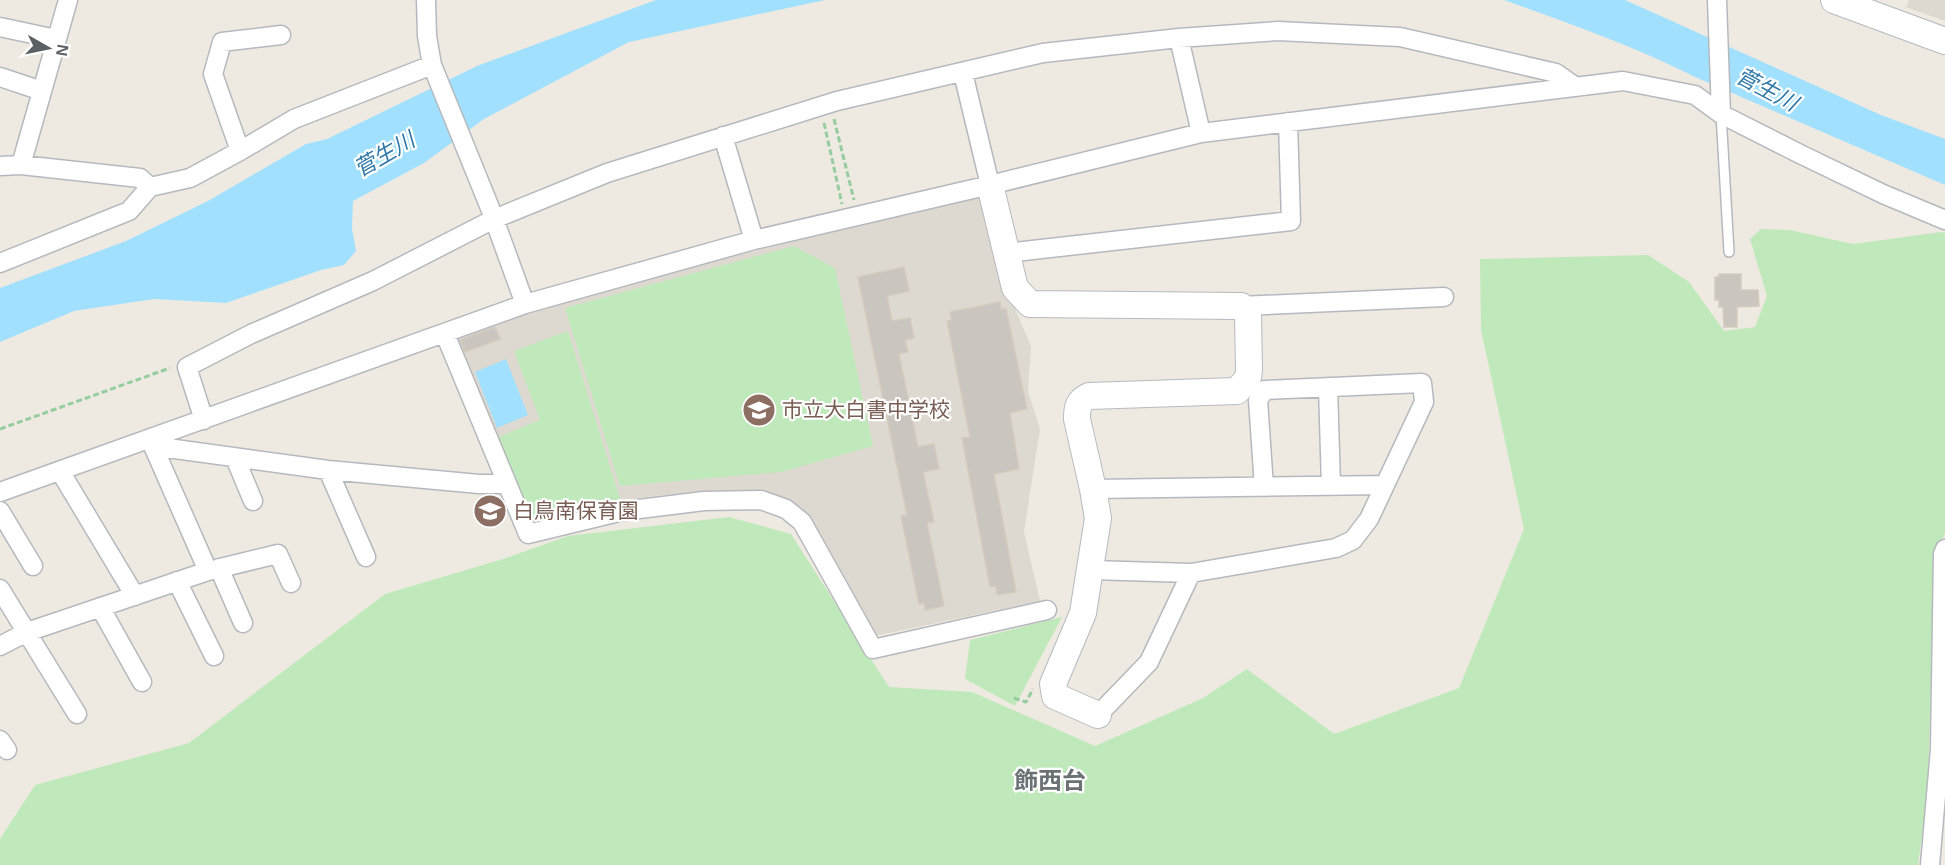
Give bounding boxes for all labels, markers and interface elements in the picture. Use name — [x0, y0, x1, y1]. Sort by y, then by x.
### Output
north arrow — [18, 18, 78, 78]
text: N — [53, 43, 72, 57]
water label: 菅生川 — [1732, 63, 1804, 117]
water label: 菅生川 — [349, 126, 421, 182]
school or university icon: 市立大白書中学校 — [741, 392, 777, 428]
place label: 市立大白書中学校 — [782, 398, 950, 421]
school or university icon: 白鳥南保育園 — [472, 493, 508, 529]
place label: 白鳥南保育園 — [513, 499, 639, 522]
district label: 飾西台 — [1014, 767, 1086, 794]

